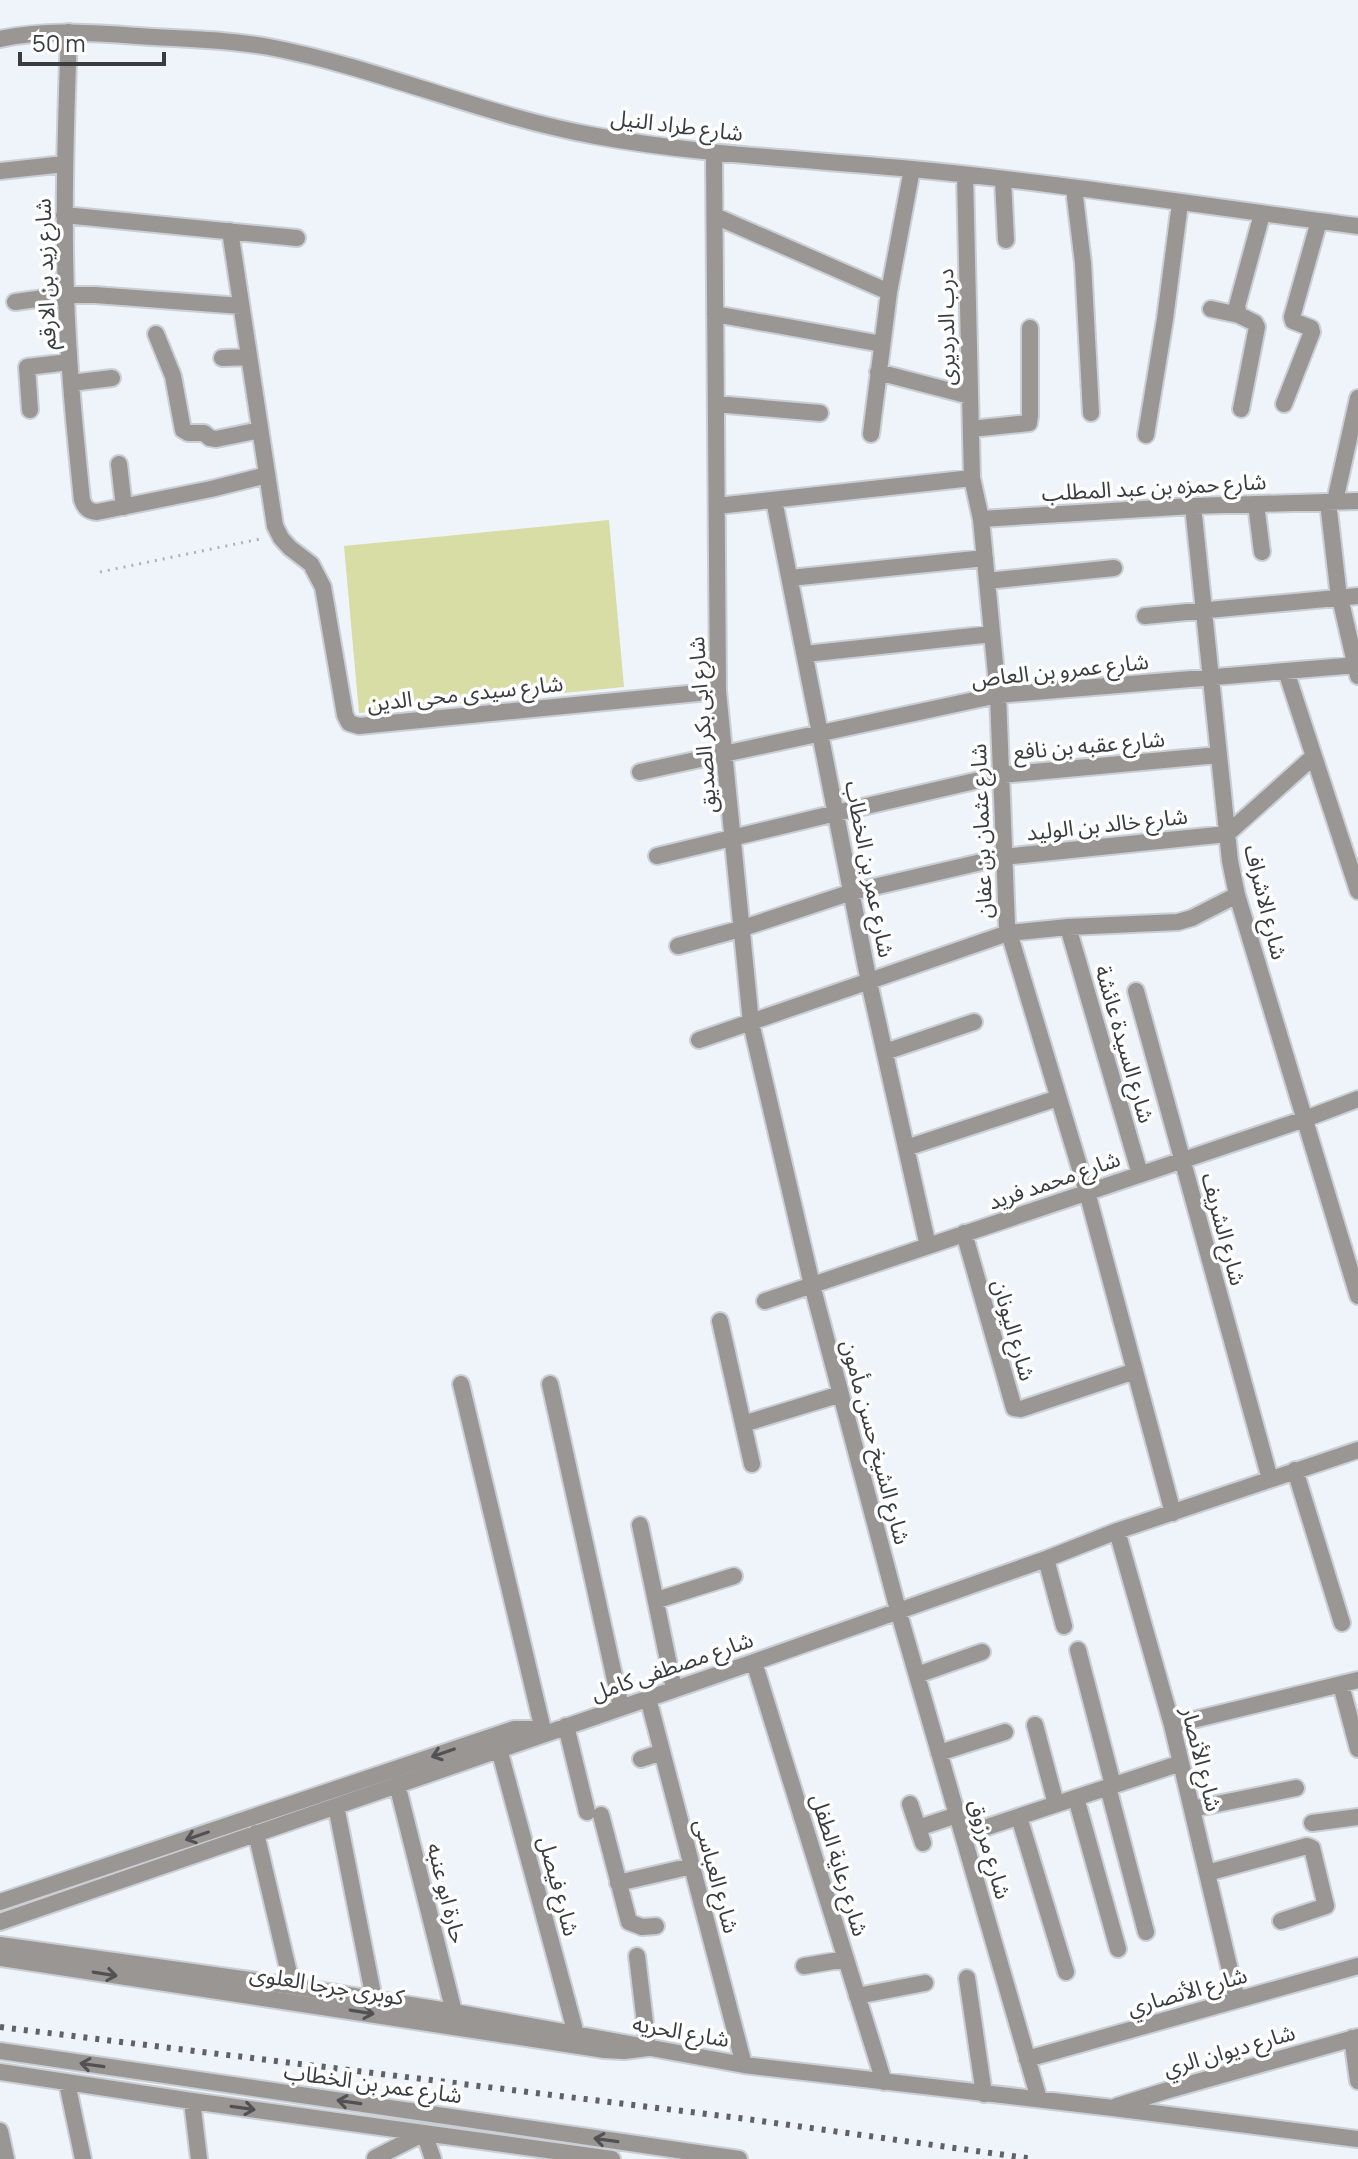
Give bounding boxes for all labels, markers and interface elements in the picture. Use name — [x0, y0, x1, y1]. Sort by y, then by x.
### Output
scale bar — [20, 16, 164, 66]
text: 50 m — [32, 26, 86, 59]
street label: شارع طراد النيل — [609, 102, 745, 150]
street label: شارع زيد بن الارقم — [27, 198, 65, 350]
street label: درب الدرديرى — [930, 268, 962, 386]
street label: شارع حمزه بن عبد المطلب — [1041, 466, 1267, 510]
street label: شارع ابى بكر الصديق — [681, 635, 725, 814]
street label: شارع عمرو بن العاص — [970, 646, 1150, 696]
street label: شارع سيدى محى الدين — [365, 668, 565, 720]
street label: شارع عقبه بن نافع — [1012, 723, 1166, 769]
street label: شارع عثمان بن عفان — [963, 743, 1001, 919]
street label: شارع عمر بن الخطاب — [836, 778, 902, 960]
street label: شارع خالد بن الوليد — [1025, 801, 1189, 849]
street label: شارع الاشراف — [1235, 841, 1295, 963]
street label: شارع السيدة عائشة — [1086, 962, 1162, 1127]
street label: شارع محمد فريد — [984, 1143, 1125, 1219]
street label: شارع الشريف — [1193, 1169, 1253, 1289]
street label: شارع اليونان — [983, 1276, 1043, 1385]
street label: شارع الشيخ حسن مأمون — [832, 1336, 918, 1548]
street label: شارع مصطفى كامل — [587, 1624, 758, 1710]
street label: شارع الأنصار — [1172, 1703, 1229, 1815]
one-way arrow — [431, 1747, 456, 1762]
street label: شارع رعاية الطفل — [802, 1790, 876, 1940]
street label: شارع مرزوق — [960, 1796, 1019, 1903]
street label: شارع العباسى — [685, 1816, 747, 1937]
one-way arrow — [184, 1830, 209, 1845]
street label: شارع فيصل — [529, 1833, 587, 1940]
street label: حارة ابو عنبه — [420, 1840, 474, 1946]
street label: كوبرى جرجا العلوى — [248, 1958, 407, 2012]
street label: شارع الأنصاري — [1124, 1960, 1251, 2024]
one-way arrow — [92, 1967, 117, 1982]
one-way arrow — [349, 2006, 374, 2021]
street label: شارع الحريه — [630, 2008, 732, 2056]
street label: شارع ديوان الري — [1160, 2017, 1299, 2085]
street label: شارع عمر بن الخطاب — [282, 2056, 464, 2112]
one-way arrow — [80, 2057, 105, 2072]
one-way arrow — [337, 2094, 362, 2109]
one-way arrow — [230, 2101, 255, 2116]
one-way arrow — [594, 2132, 620, 2147]

